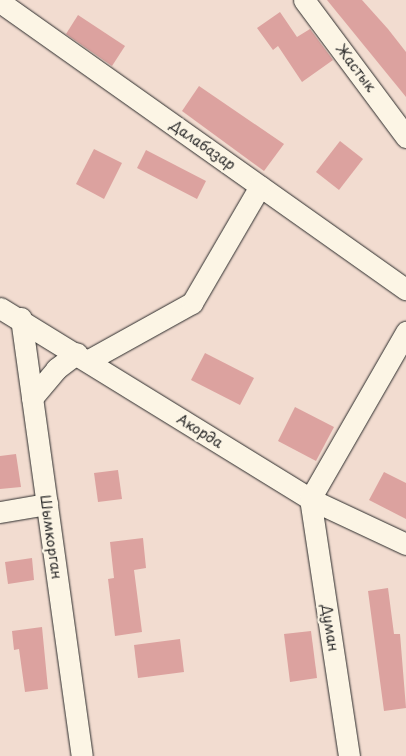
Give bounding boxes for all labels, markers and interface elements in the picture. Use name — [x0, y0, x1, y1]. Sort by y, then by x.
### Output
street label: Жастык — [333, 41, 379, 95]
street label: Далабазар — [167, 116, 239, 174]
street label: Акорда — [174, 410, 226, 452]
street label: Шымкорган — [37, 494, 65, 580]
street label: Думан — [318, 603, 342, 653]

